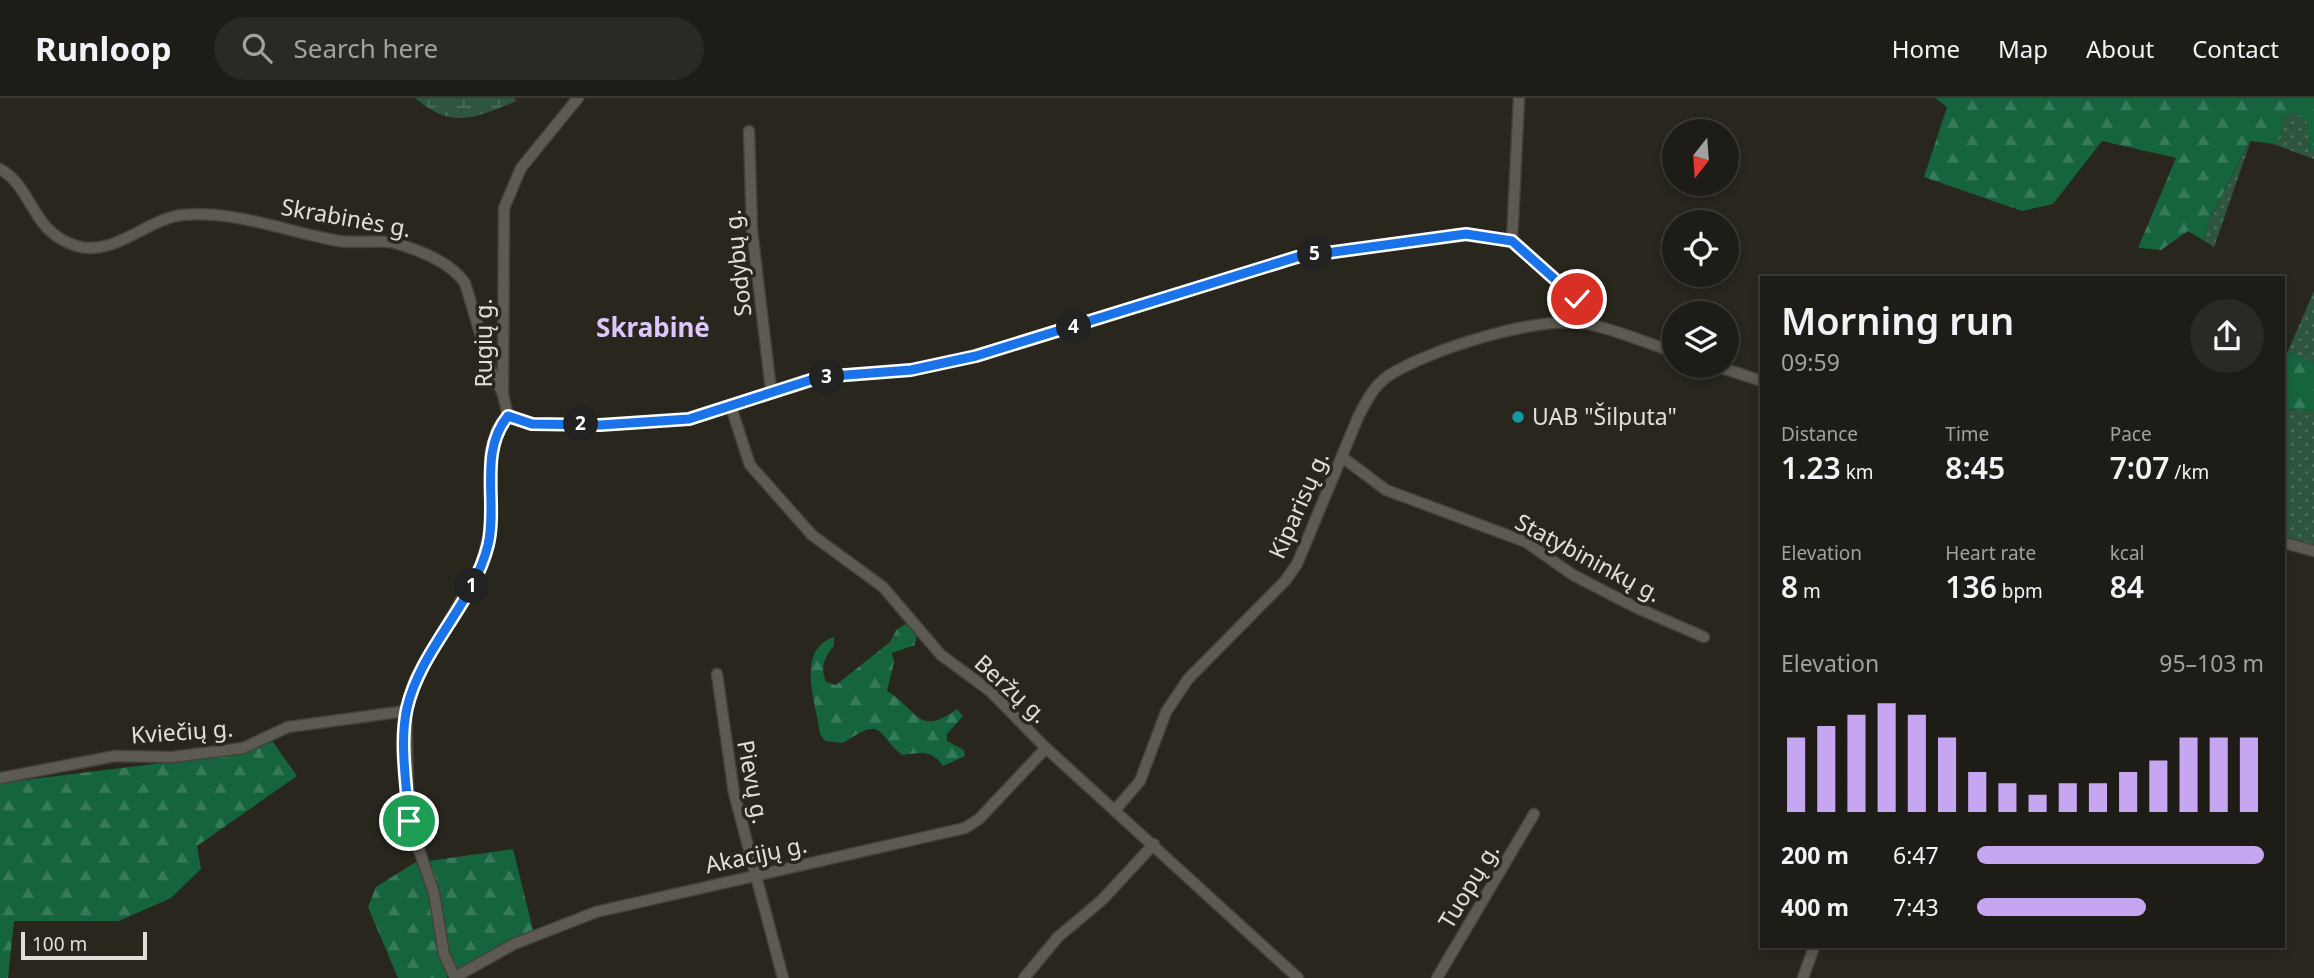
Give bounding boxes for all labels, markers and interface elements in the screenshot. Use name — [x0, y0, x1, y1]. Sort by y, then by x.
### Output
search box — [214, 17, 704, 80]
text: Runloop — [35, 26, 172, 71]
icon: search — [238, 29, 276, 67]
text: Search here — [294, 30, 438, 66]
text: Home — [1892, 32, 1960, 65]
text: Map — [1998, 32, 2048, 65]
text: About — [2086, 32, 2154, 65]
text: Contact — [2192, 32, 2279, 65]
north arrow — [1662, 119, 1740, 196]
map controls — [1662, 119, 1739, 378]
street label: Skrabinės g. — [279, 190, 414, 244]
street label: Sodybų g. — [715, 208, 759, 318]
button: locate — [1662, 210, 1739, 287]
pin: 5 — [1298, 236, 1332, 272]
text: 5 — [1309, 240, 1320, 266]
pin — [1547, 269, 1607, 329]
icon: check — [1558, 280, 1596, 318]
text: Morning run — [1781, 294, 2014, 346]
street label: Rugių g. — [467, 298, 499, 388]
button: share — [2190, 299, 2264, 373]
button: layers — [1662, 301, 1739, 378]
district label: Skrabinė — [596, 309, 710, 345]
pin: 4 — [1056, 310, 1092, 344]
text: 4 — [1068, 313, 1079, 339]
text: 09:59 — [1781, 346, 1840, 378]
pin: 3 — [810, 360, 844, 394]
text: 3 — [821, 363, 832, 389]
place label: UAB "Šilputa" — [1532, 400, 1677, 432]
pin: 2 — [564, 406, 598, 442]
marker: UAB "Šilputa" — [1510, 409, 1526, 425]
text: 2 — [575, 410, 586, 436]
text: Distance — [1781, 421, 1858, 447]
text: Time — [1945, 421, 1989, 447]
text: Pace — [2110, 421, 2152, 447]
street label: Kiparisų g. — [1260, 446, 1336, 563]
text: 1.23 — [1781, 447, 1841, 488]
text: 8:45 — [1945, 447, 2005, 488]
text: 7:07 — [2110, 447, 2169, 488]
text: km — [1841, 459, 1874, 485]
text: /km — [2169, 459, 2209, 485]
street label: Statybininkų g. — [1510, 505, 1667, 609]
text: Elevation — [1781, 540, 1862, 566]
text: Heart rate — [1945, 540, 2036, 566]
text: kcal — [2110, 540, 2144, 566]
text: 8 — [1781, 566, 1798, 607]
text: 136 — [1945, 566, 1997, 607]
text: 84 — [2110, 566, 2144, 607]
pin: 1 — [454, 568, 490, 603]
text: 1 — [466, 572, 477, 598]
text: m — [1798, 578, 1821, 604]
text: bpm — [1997, 578, 2043, 604]
street label: Beržų g. — [968, 647, 1055, 730]
text: Elevation — [1781, 647, 1879, 679]
text: 95–103 m — [2159, 647, 2264, 679]
street label: Kviečių g. — [130, 711, 234, 751]
street label: Pievų g. — [730, 737, 778, 826]
pin — [379, 791, 439, 851]
icon: arrive — [390, 802, 428, 840]
street label: Akacijų g. — [702, 828, 810, 880]
street label: Tuopų g. — [1430, 837, 1506, 934]
text: 200 m — [1781, 839, 1849, 871]
text: 6:47 — [1893, 839, 1939, 871]
text: 400 m — [1781, 891, 1849, 923]
text: 7:43 — [1893, 891, 1939, 923]
scale bar — [21, 929, 147, 961]
text: 100 m — [32, 931, 87, 957]

